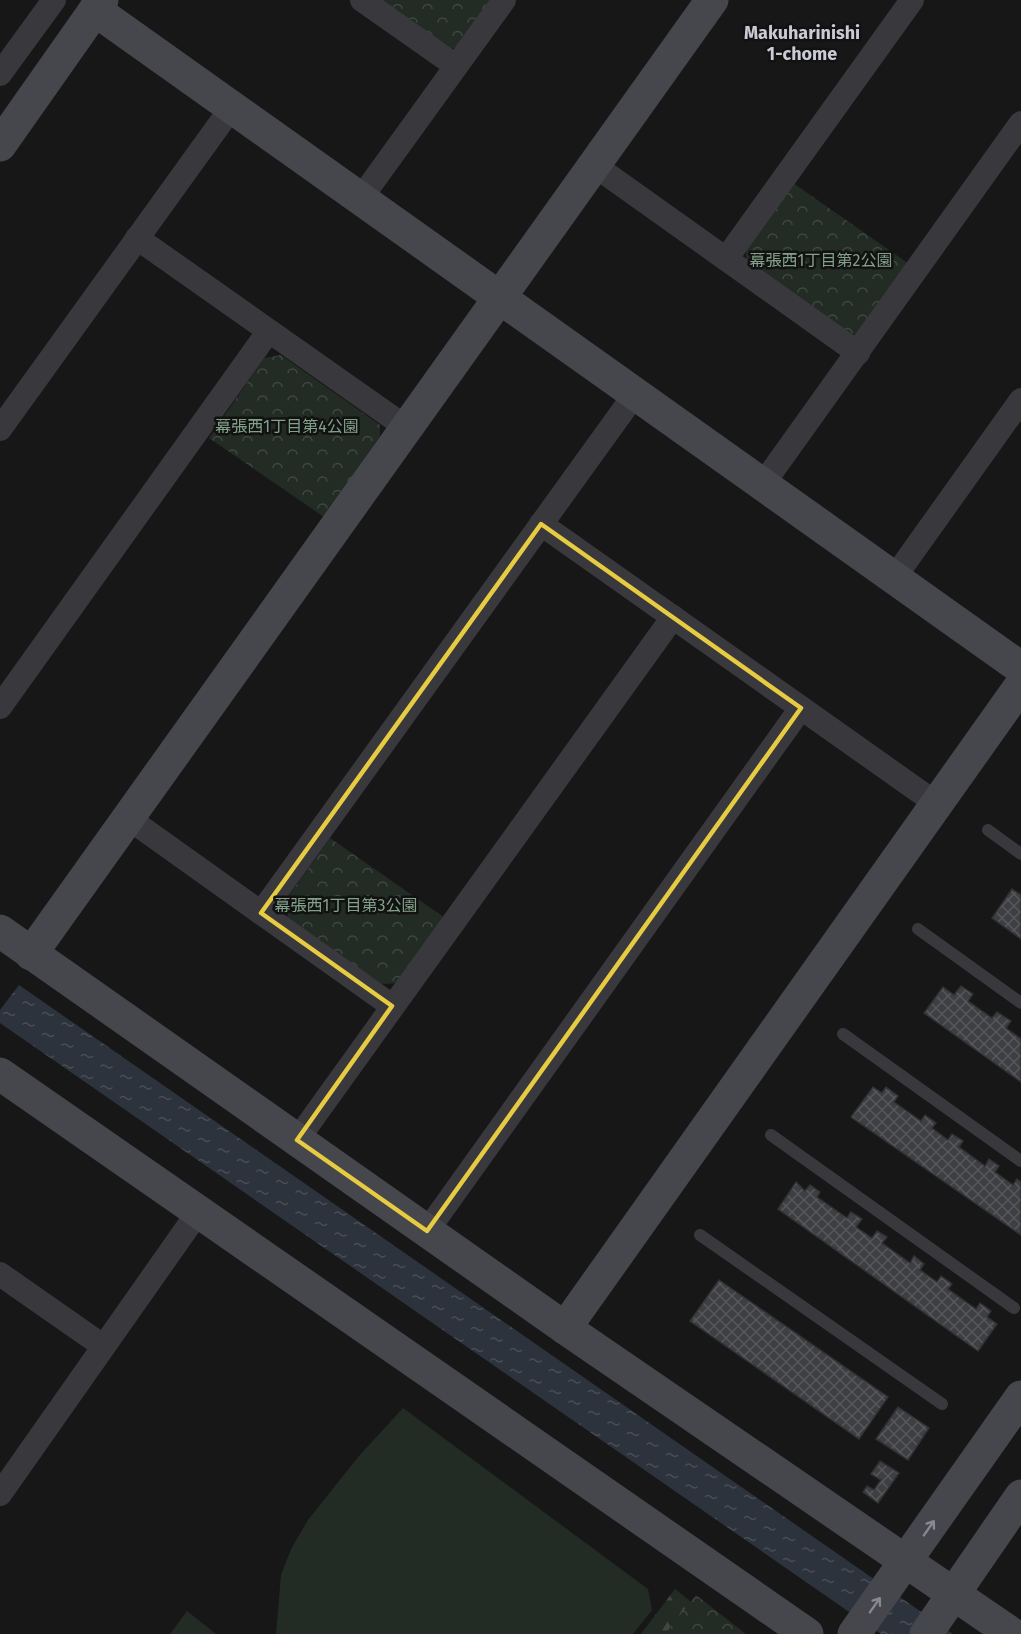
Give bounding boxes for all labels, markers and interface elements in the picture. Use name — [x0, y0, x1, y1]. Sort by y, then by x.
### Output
district label: Makuharinishi 1-chome — [744, 22, 860, 65]
park label: 幕張西1丁目第2公園 — [750, 251, 892, 270]
park label: 幕張西1丁目第4公園 — [215, 417, 359, 436]
park label: 幕張西1丁目第3公園 — [275, 896, 417, 915]
one-way arrow — [923, 1521, 935, 1537]
one-way arrow — [868, 1597, 881, 1613]

